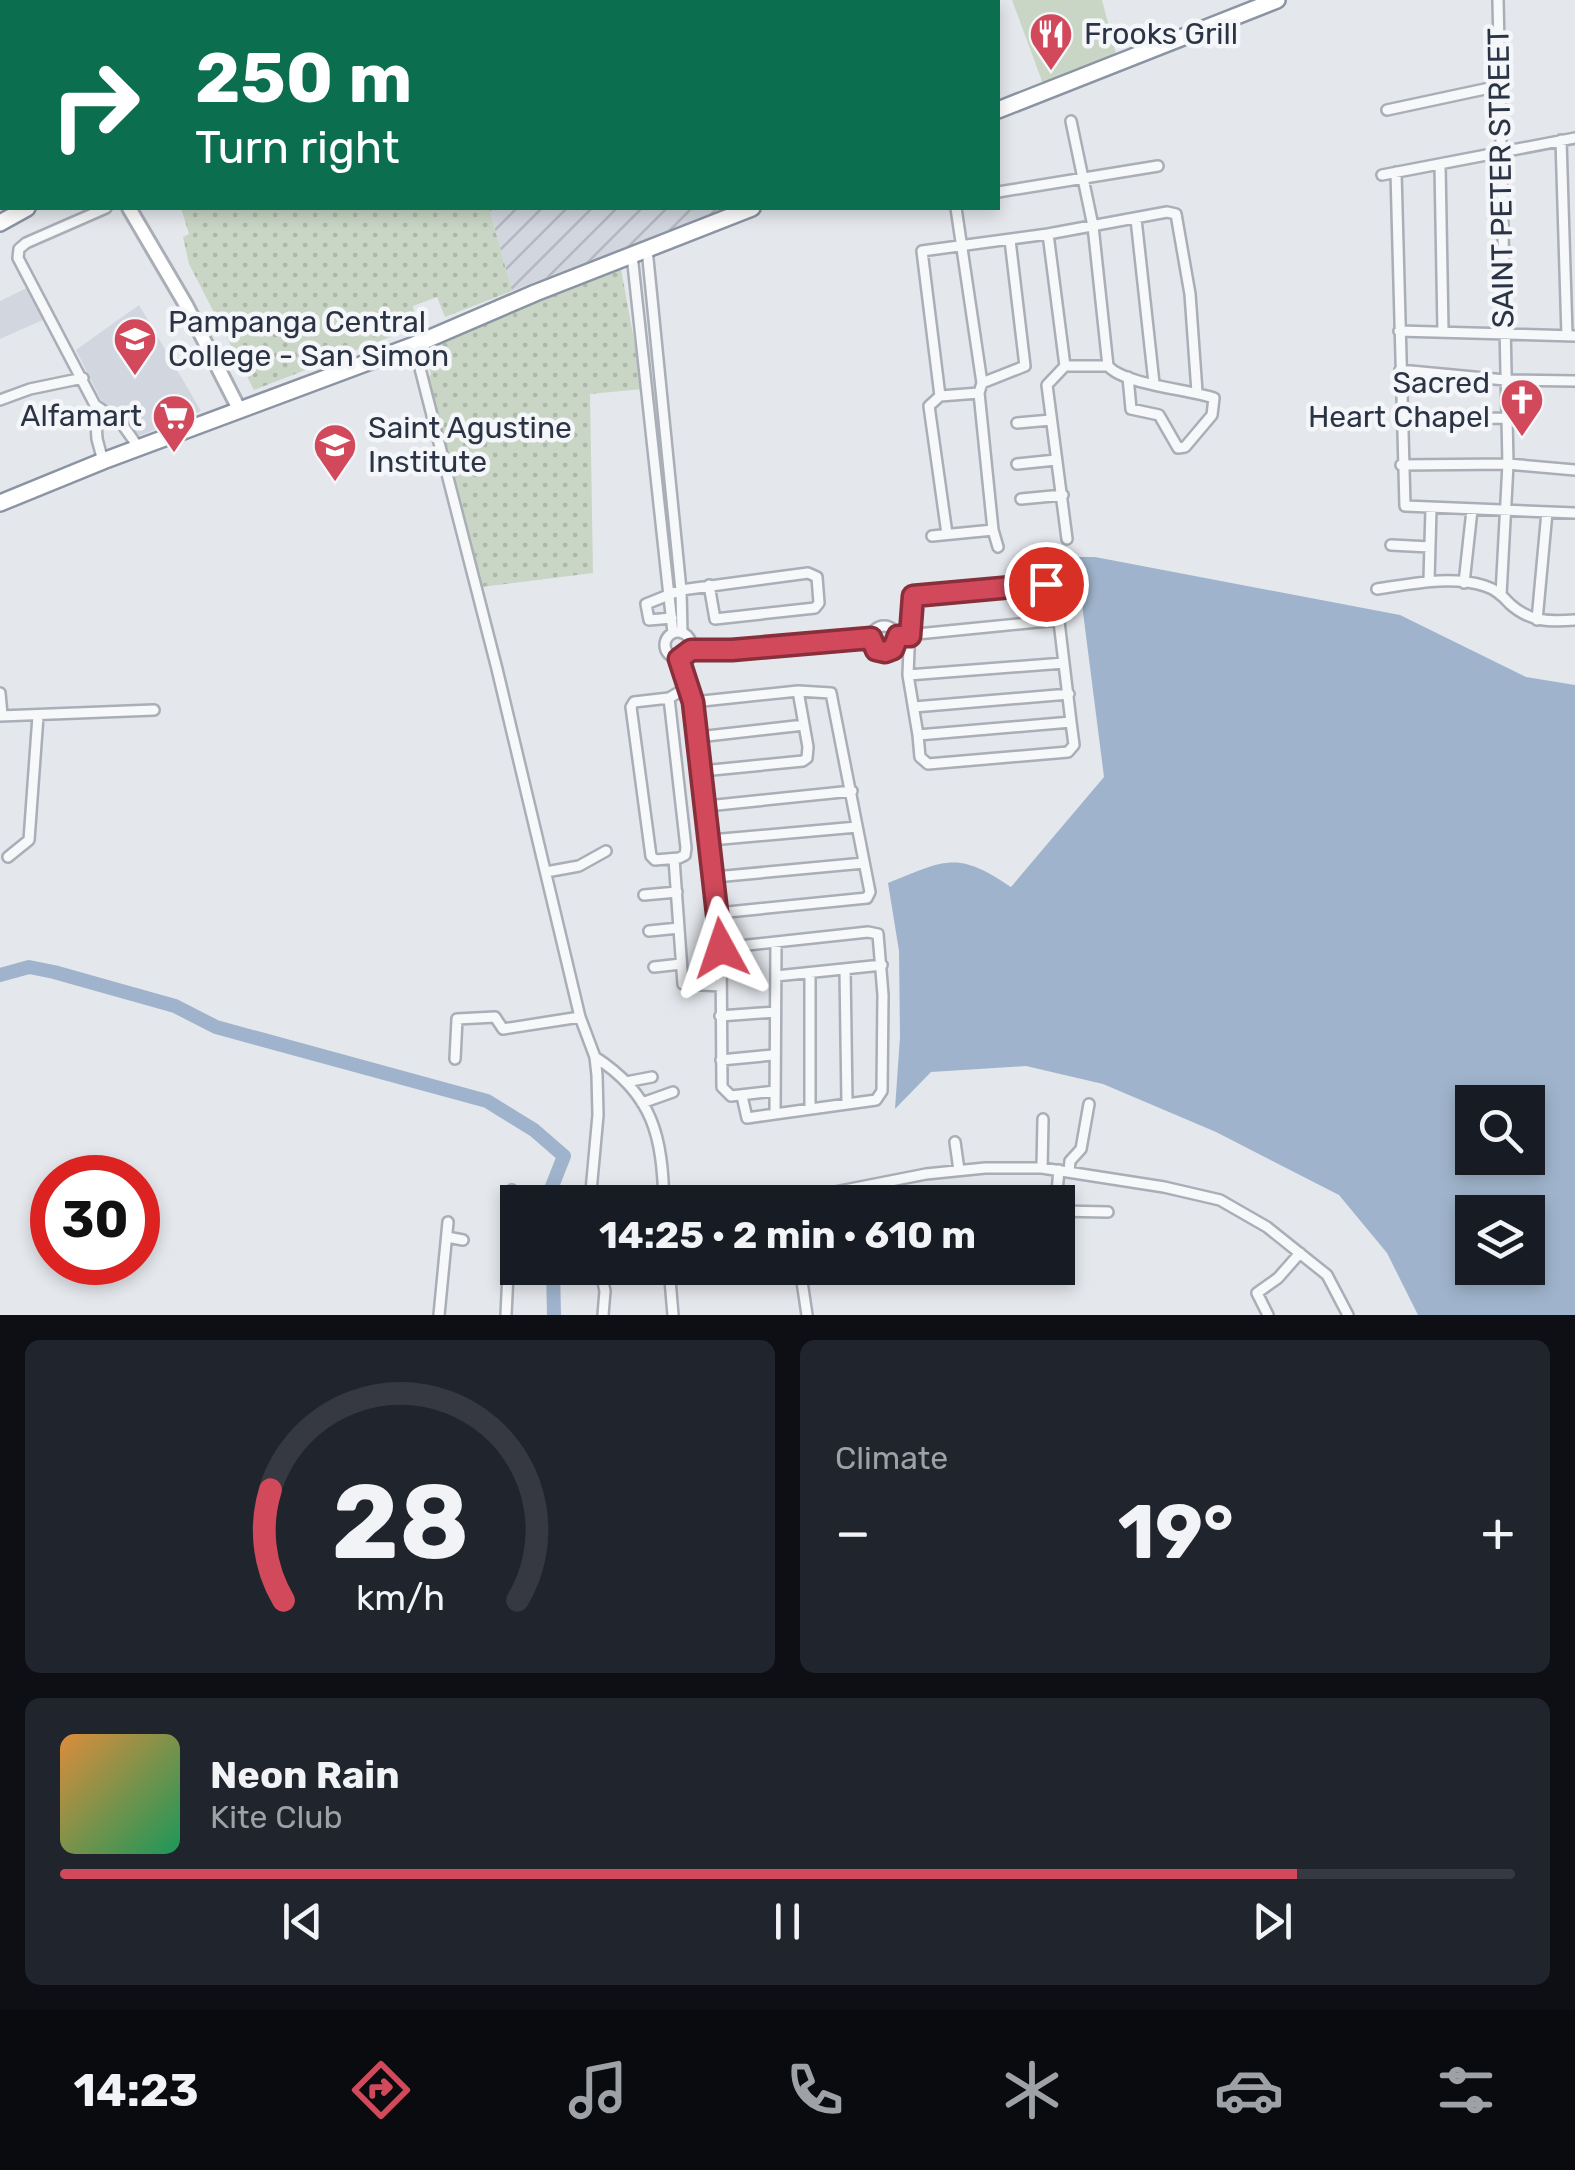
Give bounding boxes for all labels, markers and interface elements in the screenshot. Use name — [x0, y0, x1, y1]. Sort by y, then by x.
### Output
restaurant icon: Frooks Grill — [1028, 11, 1074, 72]
place label: Frooks Grill — [1084, 16, 1238, 52]
street label: SAINT PETER STREET — [1480, 27, 1522, 329]
text: 250 m — [195, 37, 412, 120]
icon: right — [30, 40, 160, 170]
text: Turn right — [195, 121, 399, 174]
place label: Pampanga Central College - San Simon — [168, 304, 449, 374]
school or university icon: Pampanga Central College - San Simon — [112, 316, 158, 377]
place label: Sacred Heart Chapel — [1308, 365, 1490, 435]
church icon: Sacred Heart Chapel — [1499, 377, 1545, 438]
supermarket icon: Alfamart — [151, 393, 197, 454]
place label: Alfamart — [20, 398, 142, 434]
place label: Saint Agustine Institute — [368, 410, 572, 480]
school or university icon: Saint Agustine Institute — [312, 422, 358, 483]
pin — [1004, 542, 1089, 627]
icon: arrive — [1019, 557, 1074, 612]
position arrow — [669, 896, 773, 1000]
map controls — [1455, 1085, 1545, 1285]
button: search — [1455, 1085, 1545, 1175]
speed limit sign: 30 — [30, 1155, 160, 1285]
button: layers — [1455, 1195, 1545, 1285]
text: 14:25 · 2 min · 610 m — [599, 1212, 976, 1258]
text: Climate — [835, 1439, 948, 1477]
text: 28 — [331, 1461, 469, 1584]
text: 19° — [1118, 1488, 1234, 1577]
text: − — [835, 1500, 871, 1565]
text: + — [1481, 1500, 1515, 1565]
text: km/h — [355, 1577, 445, 1619]
text: Neon Rain — [210, 1752, 400, 1798]
text: Kite Club — [210, 1798, 343, 1836]
icon: previous — [275, 1894, 330, 1949]
icon: pause — [760, 1894, 815, 1949]
icon: next — [1245, 1894, 1300, 1949]
icon: directions — [346, 2055, 416, 2125]
icon: music — [563, 2055, 633, 2125]
icon: phone — [780, 2055, 850, 2125]
icon: climate — [997, 2055, 1067, 2125]
icon: car — [1214, 2055, 1284, 2125]
icon: filters — [1431, 2055, 1501, 2125]
text: 14:23 — [74, 2064, 199, 2117]

